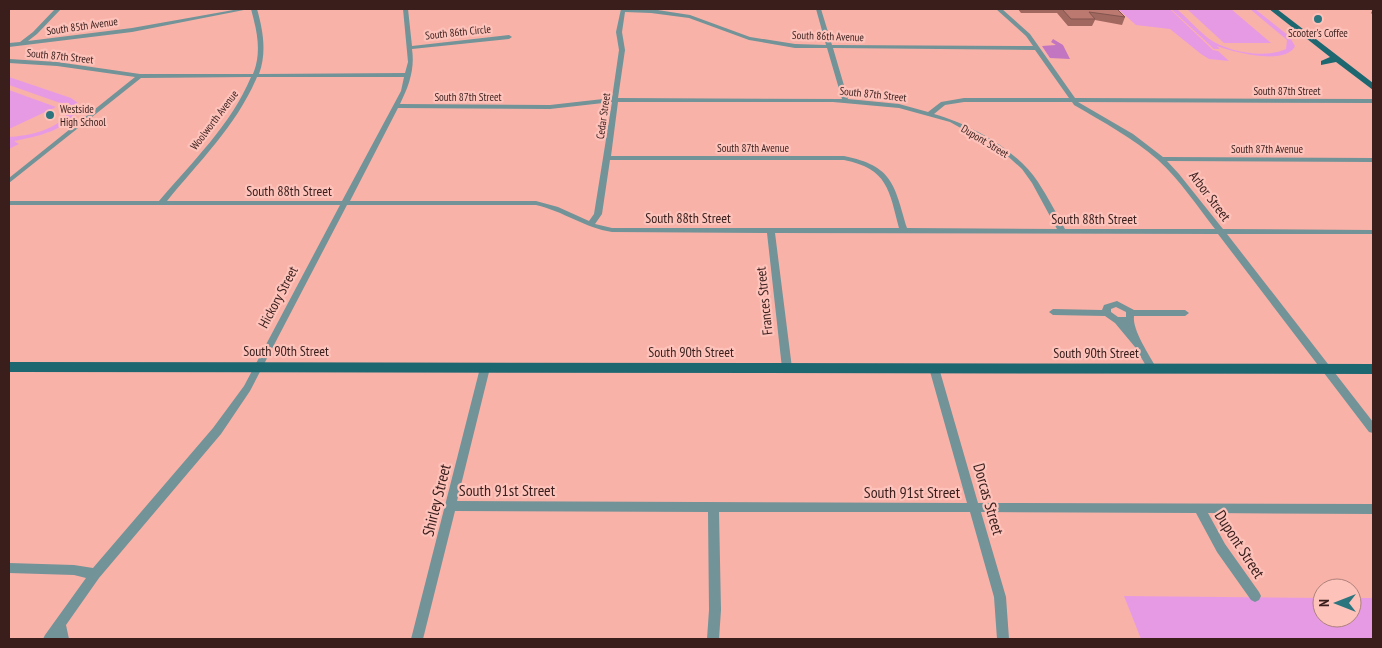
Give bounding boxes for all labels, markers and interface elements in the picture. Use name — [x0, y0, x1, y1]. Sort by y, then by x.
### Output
marker: Scooter's Coffee — [1312, 13, 1324, 25]
street label: South 85th Avenue — [45, 14, 119, 38]
street label: South 86th Circle — [424, 22, 492, 42]
place label: Scooter's Coffee — [1288, 26, 1348, 40]
street label: South 86th Avenue — [792, 28, 865, 44]
street label: South 87th Street — [26, 46, 94, 66]
street label: South 87th Street — [839, 84, 907, 104]
street label: South 87th Street — [1253, 84, 1321, 98]
street label: Woolworth Avenue — [187, 87, 241, 153]
street label: South 87th Street — [434, 90, 502, 104]
street label: Cedar Street — [593, 92, 613, 140]
place label: Westside High School — [60, 102, 106, 129]
marker: Westside High School — [44, 109, 56, 121]
street label: Dupont Street — [959, 121, 1011, 161]
street label: South 87th Avenue — [717, 141, 789, 155]
street label: South 87th Avenue — [1231, 142, 1303, 156]
street label: Arbor Street — [1185, 167, 1235, 225]
street label: South 88th Street — [246, 182, 332, 200]
street label: South 88th Street — [645, 209, 731, 227]
street label: South 88th Street — [1051, 210, 1137, 228]
street label: Hickory Street — [254, 263, 302, 331]
street label: Frances Street — [751, 266, 777, 336]
street label: South 90th Street — [243, 342, 329, 360]
street label: South 90th Street — [648, 343, 734, 361]
street label: South 90th Street — [1053, 344, 1139, 362]
street label: Shirley Street — [417, 461, 455, 538]
street label: Dorcas Street — [969, 461, 1009, 538]
street label: South 91st Street — [459, 480, 556, 500]
street label: South 91st Street — [864, 482, 961, 502]
street label: Dupont Street — [1211, 506, 1270, 582]
north arrow — [1312, 578, 1362, 628]
text: N — [1315, 599, 1333, 607]

